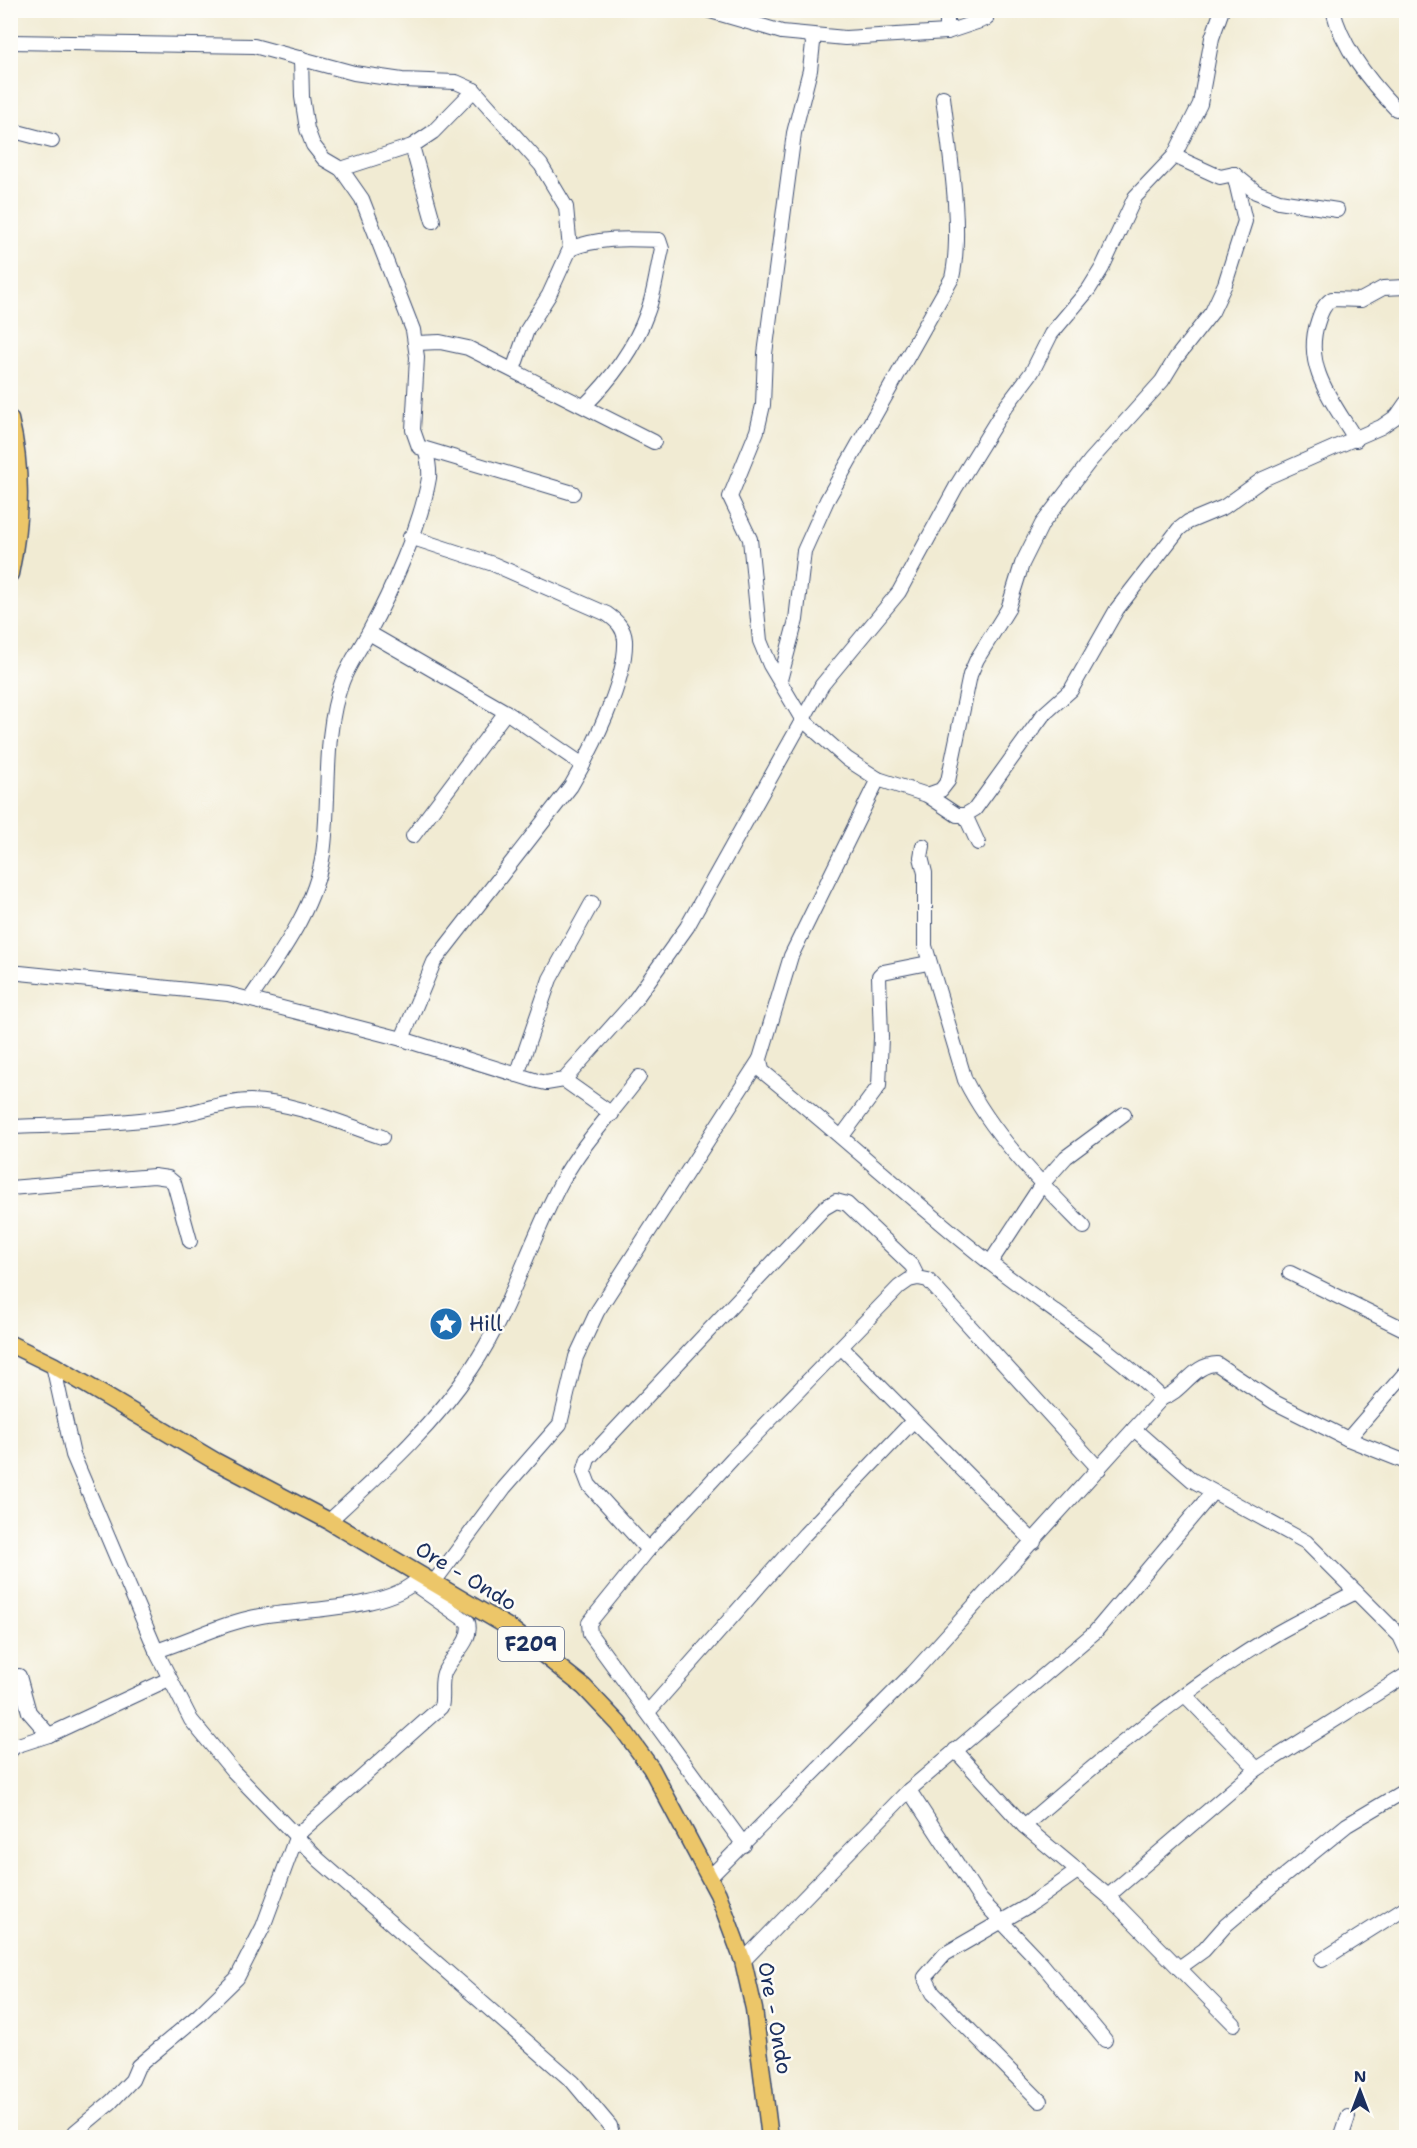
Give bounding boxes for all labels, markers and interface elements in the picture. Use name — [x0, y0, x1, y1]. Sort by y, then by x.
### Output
place icon: Hill — [428, 1306, 464, 1342]
place label: Hill — [469, 1310, 503, 1338]
street label: Ore - Ondo — [410, 1535, 522, 1617]
road number: F209 — [498, 1627, 564, 1661]
street label: Ore - Ondo — [751, 1960, 799, 2076]
north arrow — [1330, 2061, 1390, 2121]
text: N — [1354, 2066, 1366, 2087]

